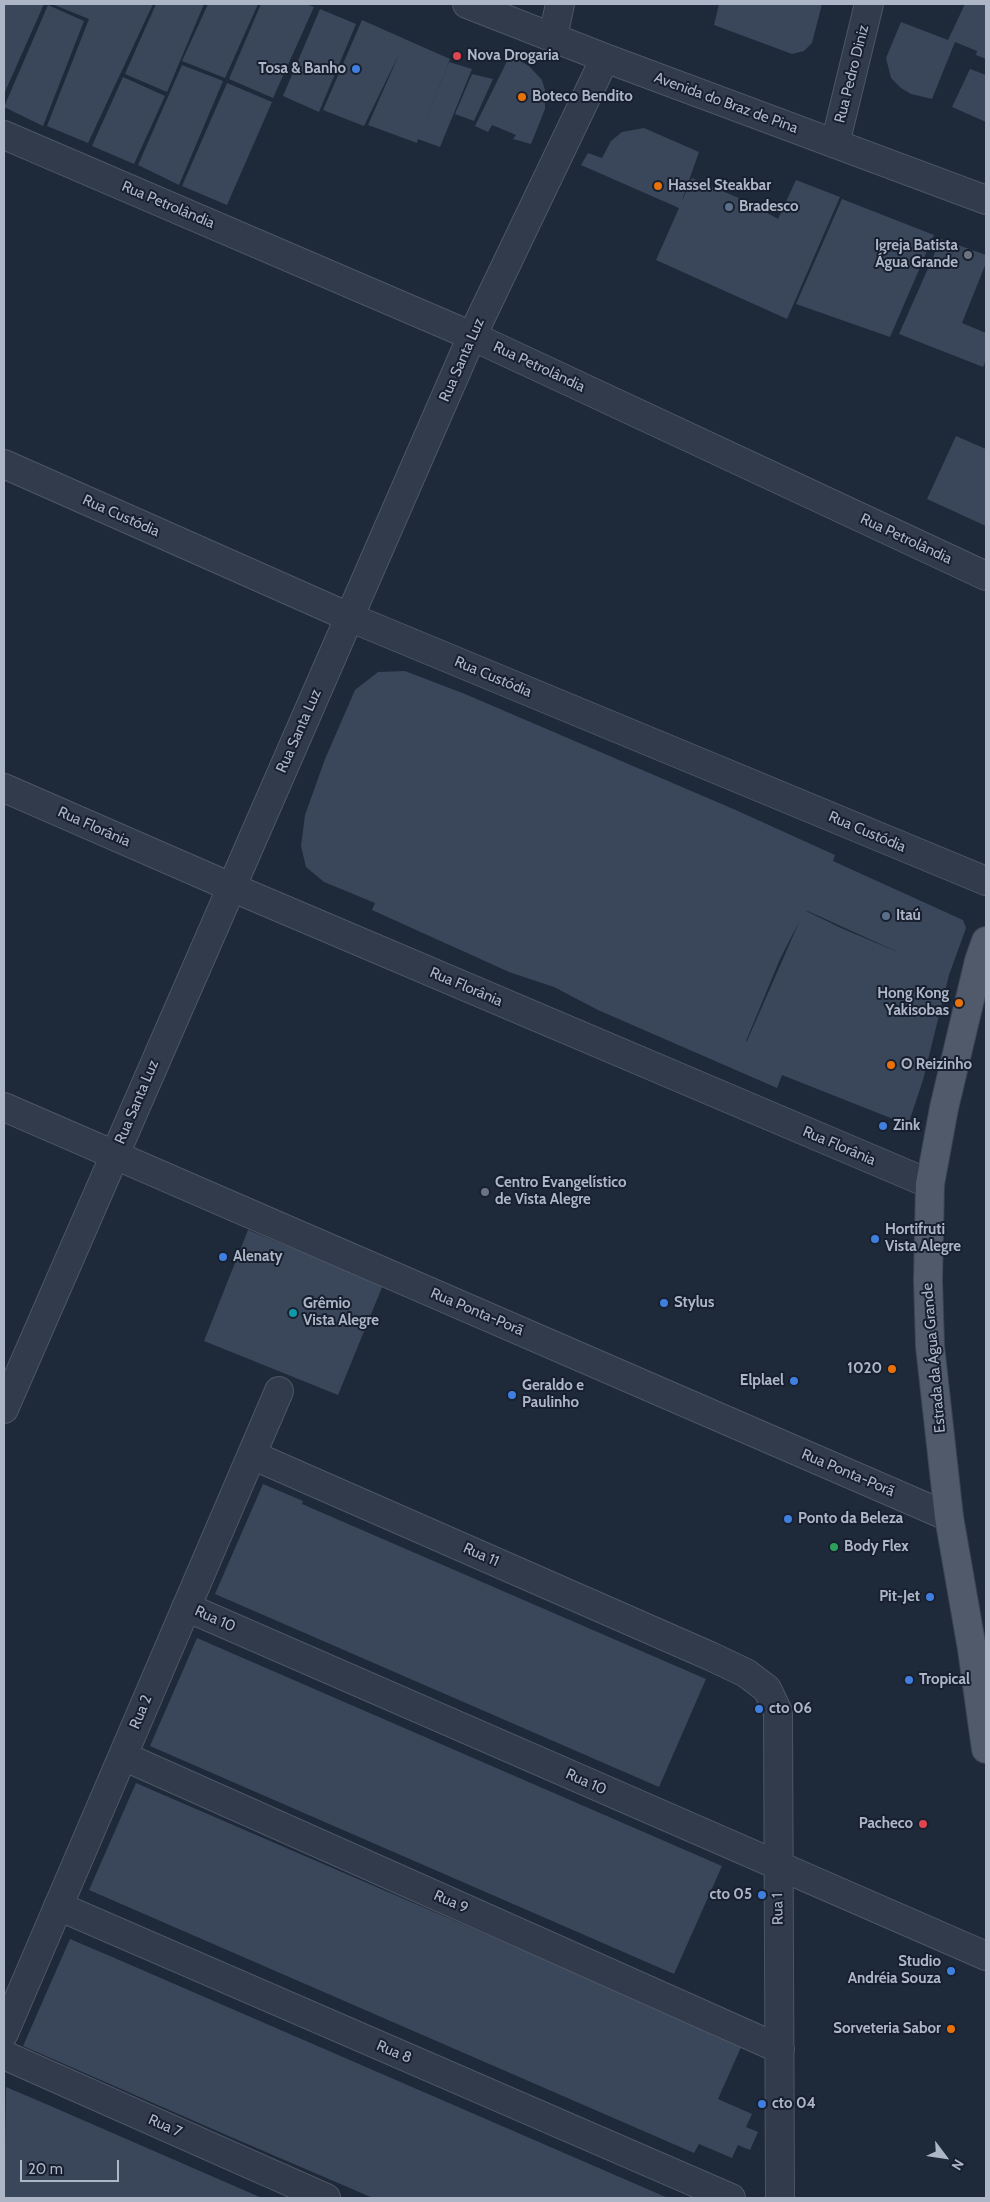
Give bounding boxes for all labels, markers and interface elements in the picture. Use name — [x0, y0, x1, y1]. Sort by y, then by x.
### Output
street label: Rua Pedro Diniz — [831, 23, 873, 125]
place label: Nova Drogaria — [467, 47, 559, 65]
marker: Nova Drogaria — [451, 50, 463, 62]
place label: Tosa & Banho — [258, 60, 346, 78]
marker: Tosa & Banho — [350, 63, 362, 75]
street label: Avenida do Braz de Pina — [652, 69, 800, 137]
place label: Boteco Bendito — [532, 88, 633, 106]
marker: Boteco Bendito — [516, 91, 528, 103]
street label: Rua Petrolândia — [119, 177, 217, 233]
place label: Hassel Steakbar — [668, 177, 771, 195]
marker: Hassel Steakbar — [652, 180, 664, 192]
place label: Bradesco — [739, 198, 799, 216]
marker: Bradesco — [723, 201, 735, 213]
place label: Igreja Batista Água Grande — [875, 237, 958, 272]
marker: Igreja Batista Água Grande — [962, 249, 974, 261]
street label: Rua Santa Luz — [436, 315, 488, 405]
street label: Rua Petrolândia — [490, 338, 588, 396]
street label: Rua Custódia — [80, 491, 162, 541]
street label: Rua Petrolândia — [857, 510, 955, 568]
street label: Rua Custódia — [452, 653, 534, 701]
street label: Rua Santa Luz — [273, 686, 325, 776]
street label: Rua Florânia — [55, 803, 133, 851]
street label: Rua Custódia — [826, 808, 908, 856]
place label: Itaú — [896, 907, 921, 925]
marker: Itaú — [880, 910, 892, 922]
street label: Rua Florânia — [427, 964, 505, 1010]
place label: Hong Kong Yakisobas — [877, 985, 949, 1020]
marker: Hong Kong Yakisobas — [953, 997, 965, 1009]
place label: O Reizinho — [901, 1056, 972, 1074]
street label: Rua Santa Luz — [111, 1057, 163, 1147]
marker: O Reizinho — [885, 1059, 897, 1071]
place label: Zink — [893, 1117, 920, 1135]
marker: Zink — [877, 1120, 889, 1132]
street label: Rua Florânia — [800, 1123, 878, 1169]
place label: Centro Evangelístico de Vista Alegre — [495, 1174, 627, 1209]
marker: Centro Evangelístico de Vista Alegre — [479, 1186, 491, 1198]
place label: Hortifruti Vista Alegre — [885, 1221, 961, 1256]
marker: Hortifruti Vista Alegre — [869, 1233, 881, 1245]
place label: Alenaty — [233, 1248, 283, 1266]
marker: Alenaty — [217, 1251, 229, 1263]
street label: Estrada da Água Grande — [918, 1282, 950, 1434]
street label: Rua Ponta-Porã — [428, 1284, 526, 1340]
place label: Stylus — [674, 1294, 714, 1312]
place label: Grêmio Vista Alegre — [303, 1295, 379, 1330]
marker: Stylus — [658, 1297, 670, 1309]
marker: Grêmio Vista Alegre — [287, 1307, 299, 1319]
place label: 1020 — [847, 1360, 882, 1378]
marker: 1020 — [886, 1363, 898, 1375]
place label: Elplael — [740, 1372, 784, 1390]
marker: Elplael — [788, 1375, 800, 1387]
place label: Geraldo e Paulinho — [522, 1377, 584, 1412]
marker: Geraldo e Paulinho — [506, 1389, 518, 1401]
street label: Rua Ponta-Porã — [799, 1445, 897, 1501]
place label: Ponto da Beleza — [798, 1510, 903, 1528]
marker: Ponto da Beleza — [782, 1513, 794, 1525]
place label: Body Flex — [844, 1538, 909, 1556]
street label: Rua 11 — [460, 1539, 502, 1571]
marker: Body Flex — [828, 1541, 840, 1553]
place label: Pit-Jet — [879, 1588, 920, 1606]
marker: Pit-Jet — [924, 1591, 936, 1603]
street label: Rua 10 — [192, 1602, 238, 1636]
place label: Tropical — [919, 1671, 970, 1689]
marker: Tropical — [903, 1674, 915, 1686]
street label: Rua 2 — [126, 1692, 156, 1732]
place label: cto 06 — [769, 1700, 812, 1718]
marker: cto 06 — [753, 1703, 765, 1715]
street label: Rua 10 — [563, 1765, 609, 1799]
place label: Pacheco — [859, 1815, 913, 1833]
marker: Pacheco — [917, 1818, 929, 1830]
street label: Rua 9 — [431, 1886, 471, 1918]
place label: cto 05 — [709, 1886, 752, 1904]
marker: cto 05 — [756, 1889, 768, 1901]
street label: Rua 1 — [769, 1893, 787, 1925]
place label: Studio Andréia Souza — [848, 1953, 941, 1988]
marker: Studio Andréia Souza — [945, 1965, 957, 1977]
place label: Sorveteria Sabor — [833, 2020, 941, 2038]
marker: Sorveteria Sabor — [945, 2023, 957, 2035]
street label: Rua 8 — [374, 2037, 414, 2067]
place label: cto 04 — [772, 2095, 816, 2113]
marker: cto 04 — [756, 2098, 768, 2110]
street label: Rua 7 — [145, 2111, 185, 2141]
north arrow — [920, 2132, 970, 2182]
scale bar — [22, 2150, 121, 2182]
text: N — [948, 2156, 968, 2174]
text: 20 m — [28, 2160, 63, 2178]

